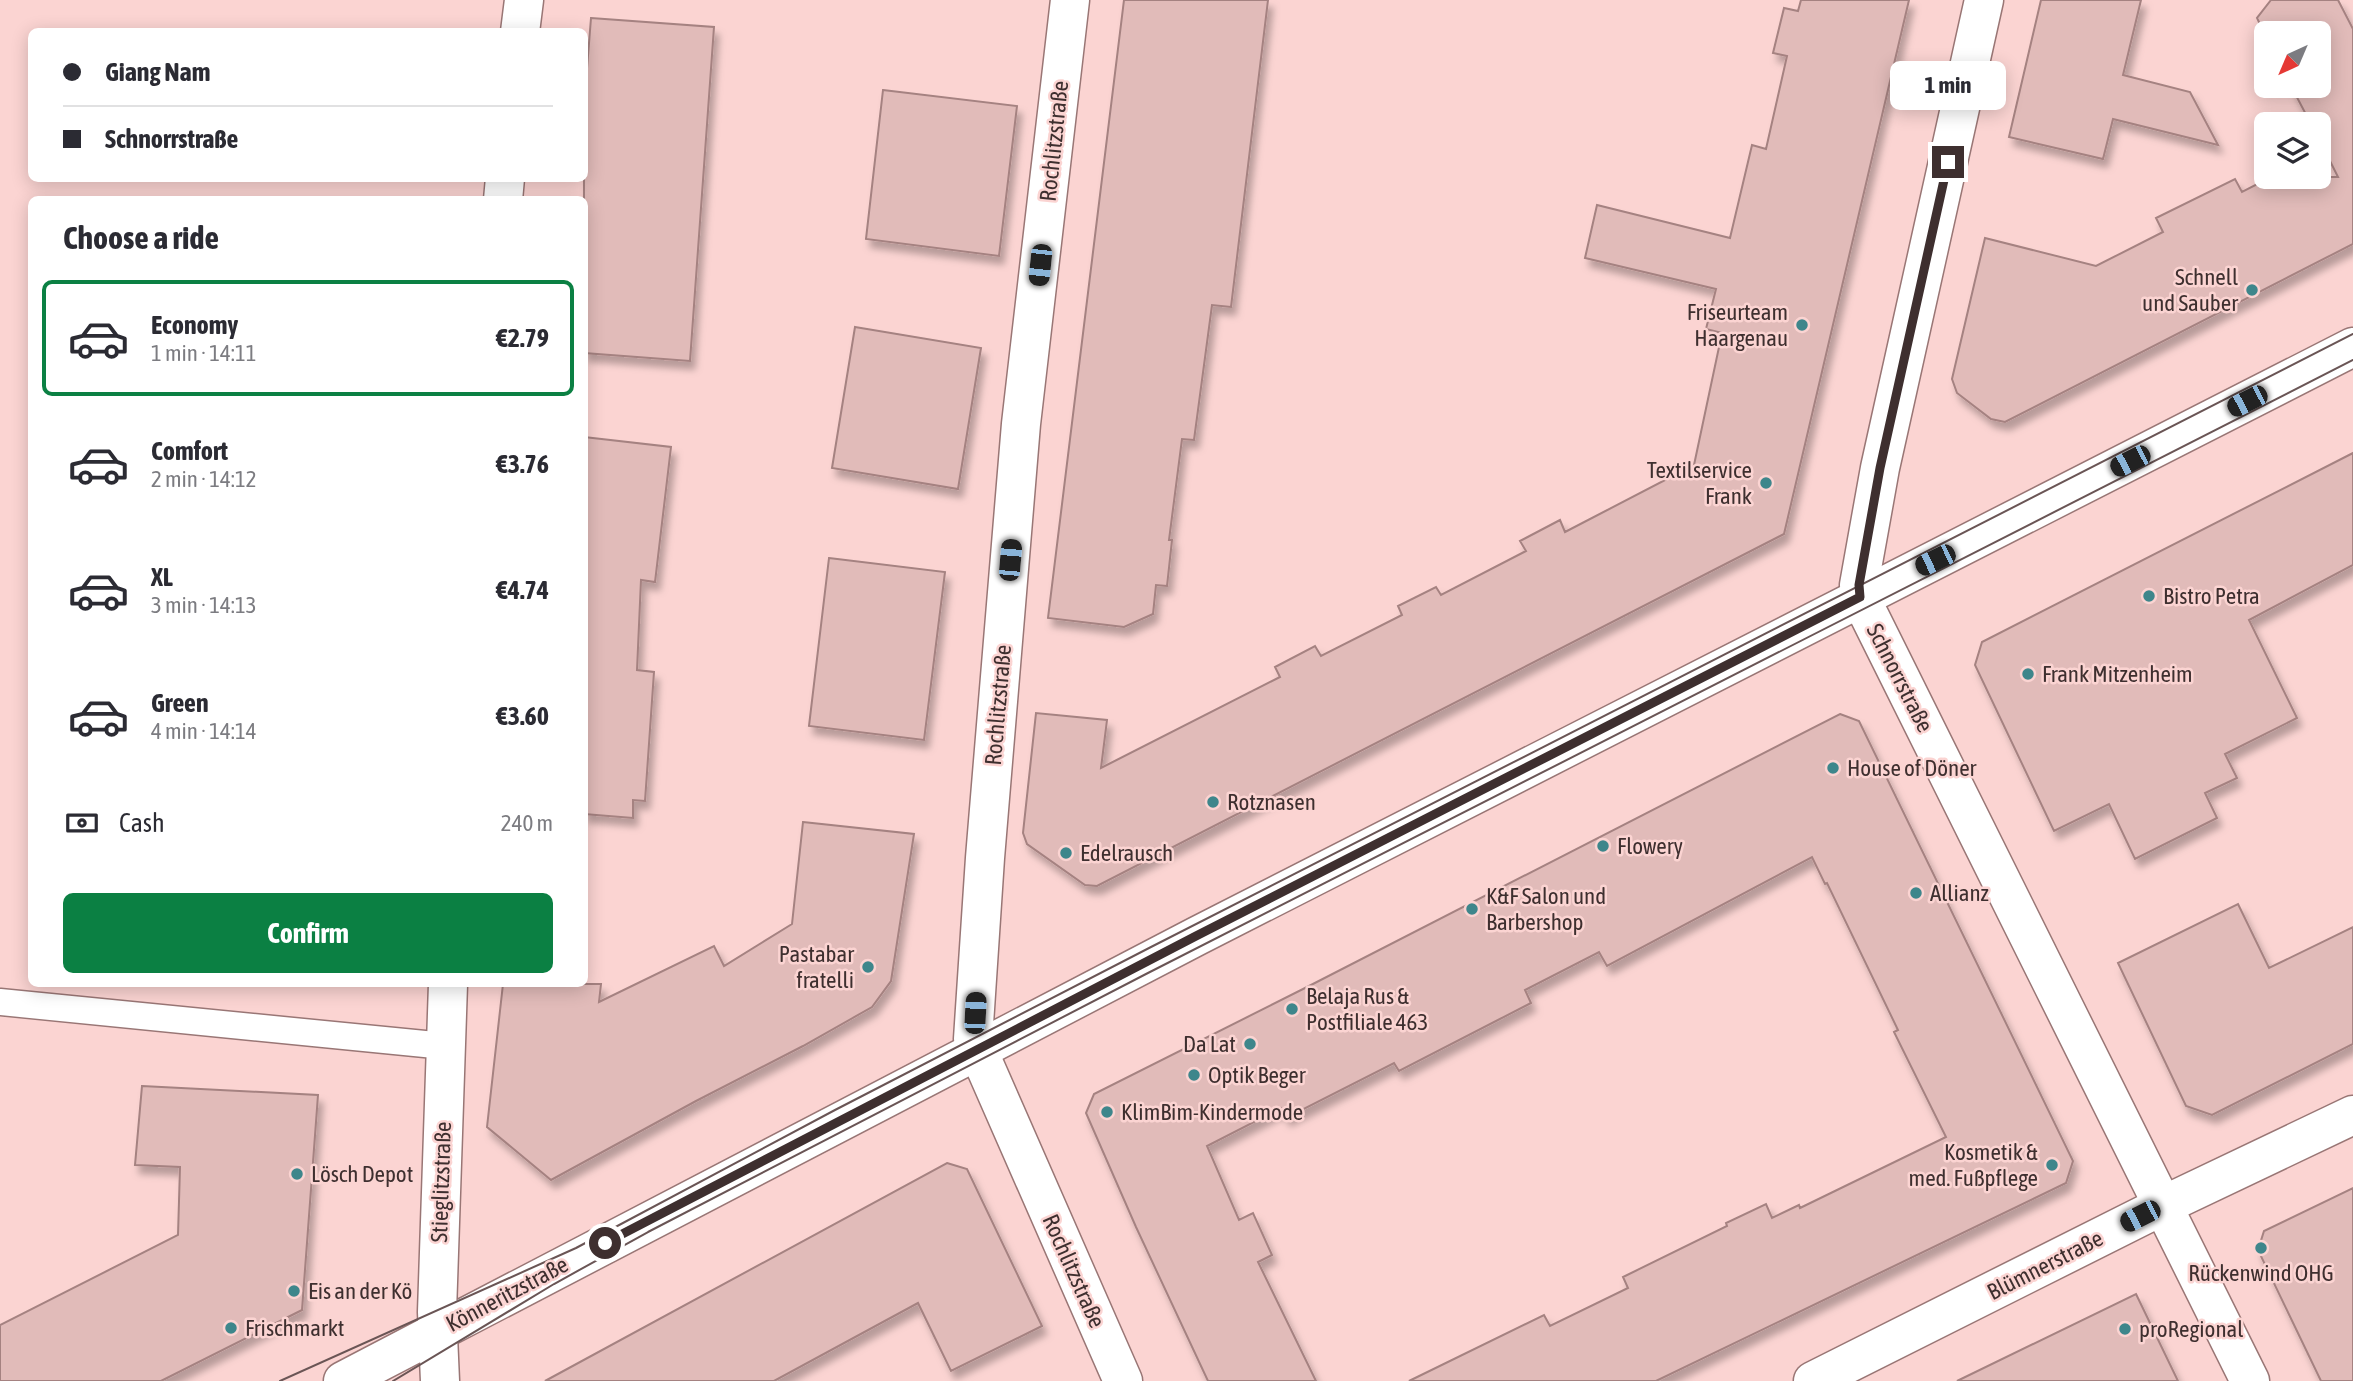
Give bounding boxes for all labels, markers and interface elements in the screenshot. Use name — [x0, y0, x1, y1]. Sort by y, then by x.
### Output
north arrow — [2254, 21, 2331, 98]
map controls — [2254, 21, 2331, 189]
text: Giang Nam — [105, 57, 210, 87]
callout: 1 min — [1890, 60, 2006, 110]
text: 1 min — [1925, 72, 1971, 98]
street label: Rochlitzstraße — [1035, 79, 1073, 203]
button: layers — [2254, 112, 2331, 189]
text: Schnorrstraße — [105, 124, 238, 154]
route end — [1932, 146, 1964, 178]
text: Choose a ride — [63, 219, 219, 256]
car — [1028, 243, 1053, 287]
place label: Schnell und Sauber — [2142, 264, 2239, 316]
marker: Schnell und Sauber — [2244, 282, 2260, 298]
place label: Friseurteam Haargenau — [1687, 299, 1788, 351]
icon: car — [67, 307, 130, 370]
text: Economy — [151, 310, 238, 340]
marker: Friseurteam Haargenau — [1794, 317, 1810, 333]
text: €2.79 — [496, 323, 549, 353]
text: 1 min · 14:11 — [151, 340, 257, 366]
car — [2224, 382, 2271, 420]
icon: car — [67, 433, 130, 496]
text: Comfort — [151, 436, 228, 466]
car — [2107, 442, 2154, 480]
text: €3.76 — [496, 449, 549, 479]
place label: Textilservice Frank — [1647, 457, 1752, 509]
text: 2 min · 14:12 — [151, 466, 257, 492]
marker: Textilservice Frank — [1758, 475, 1774, 491]
car — [998, 538, 1023, 582]
car — [1912, 541, 1959, 579]
icon: car — [67, 559, 130, 622]
text: XL — [151, 562, 173, 592]
text: €4.74 — [496, 575, 549, 605]
place label: Bistro Petra — [2163, 583, 2260, 609]
marker: Bistro Petra — [2141, 588, 2157, 604]
text: 3 min · 14:13 — [151, 592, 257, 618]
street label: Schnorrstraße — [1862, 620, 1938, 736]
street label: Rochlitzstraße — [980, 643, 1016, 767]
place label: Frank Mitzenheim — [2042, 661, 2193, 687]
marker: Frank Mitzenheim — [2020, 666, 2036, 682]
icon: car — [67, 685, 130, 748]
text: Green — [151, 688, 209, 718]
text: €3.60 — [496, 701, 549, 731]
text: 4 min · 14:14 — [151, 718, 257, 744]
place label: House of Döner — [1847, 755, 1978, 781]
marker: House of Döner — [1825, 760, 1841, 776]
place label: Rotznasen — [1227, 789, 1316, 815]
marker: Rotznasen — [1205, 794, 1221, 810]
icon: cash — [63, 804, 101, 842]
text: Cash — [119, 808, 165, 838]
text: 240 m — [501, 810, 553, 836]
place label: Flowery — [1617, 833, 1683, 859]
marker: Flowery — [1595, 838, 1611, 854]
place label: Edelrausch — [1080, 840, 1173, 866]
marker: Edelrausch — [1058, 845, 1074, 861]
place label: Allianz — [1930, 880, 1989, 906]
place label: K&F Salon und Barbershop — [1486, 883, 1606, 935]
marker: Allianz — [1908, 885, 1924, 901]
button: Confirm — [63, 893, 553, 973]
marker: K&F Salon und Barbershop — [1464, 901, 1480, 917]
place label: Pastabar fratelli — [779, 941, 855, 993]
marker: Pastabar fratelli — [860, 959, 876, 975]
place label: Belaja Rus & Postfiliale 463 — [1306, 983, 1428, 1035]
car — [964, 991, 987, 1035]
marker: Belaja Rus & Postfiliale 463 — [1284, 1001, 1300, 1017]
place label: Da Lat — [1183, 1031, 1236, 1057]
marker: Da Lat — [1242, 1036, 1258, 1052]
place label: Optik Beger — [1208, 1062, 1307, 1088]
marker: Optik Beger — [1186, 1067, 1202, 1083]
place label: KlimBim-Kindermode — [1121, 1099, 1303, 1125]
marker: KlimBim-Kindermode — [1099, 1104, 1115, 1120]
street label: Stieglitzstraße — [426, 1121, 456, 1243]
place label: Kosmetik & med. Fußpflege — [1909, 1139, 2038, 1191]
marker: Kosmetik & med. Fußpflege — [2044, 1157, 2060, 1173]
place label: Lösch Depot — [311, 1161, 413, 1187]
marker: Lösch Depot — [289, 1166, 305, 1182]
car — [2117, 1197, 2164, 1235]
street label: Rochlitzstraße — [1037, 1210, 1111, 1332]
street label: Blümnerstraße — [1983, 1225, 2107, 1305]
route start — [589, 1227, 621, 1259]
marker: Rückenwind OHG — [2253, 1240, 2269, 1256]
street label: Könneritzstraße — [442, 1251, 572, 1337]
place label: Rückenwind OHG — [2188, 1260, 2334, 1286]
place label: Eis an der Kö — [308, 1278, 412, 1304]
marker: Eis an der Kö — [286, 1283, 302, 1299]
place label: Frischmarkt — [245, 1315, 344, 1341]
place label: proRegional — [2139, 1316, 2243, 1342]
marker: Frischmarkt — [223, 1320, 239, 1336]
marker: proRegional — [2117, 1321, 2133, 1337]

